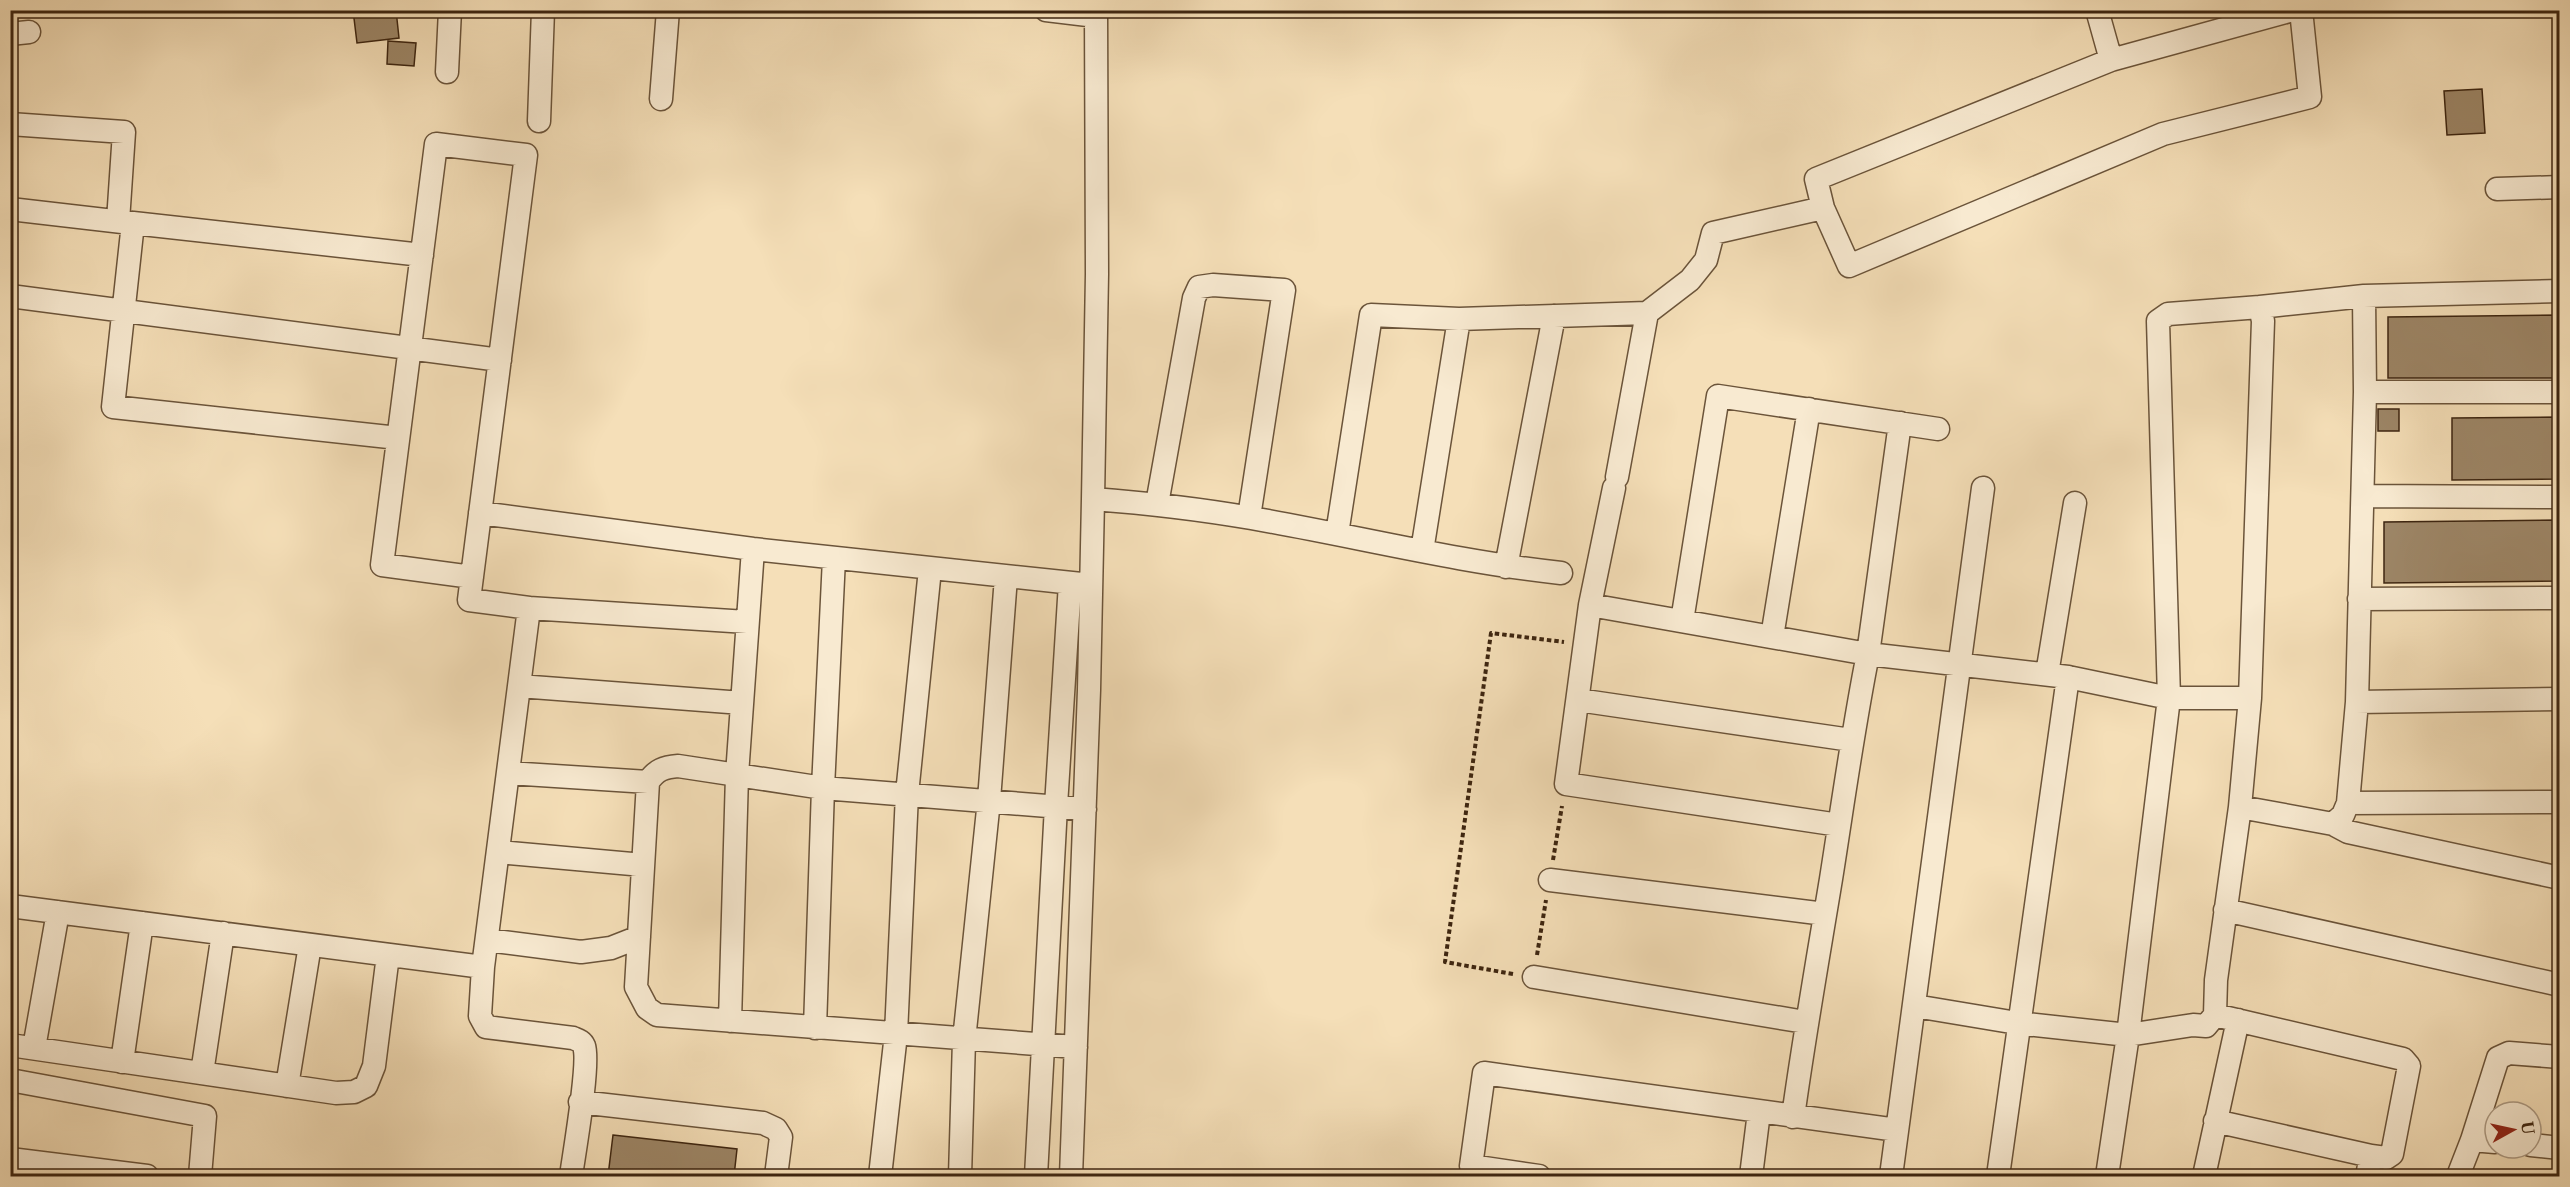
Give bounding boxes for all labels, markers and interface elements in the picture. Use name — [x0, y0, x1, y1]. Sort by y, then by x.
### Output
north arrow — [2483, 1100, 2543, 1160]
text: U — [2517, 1120, 2539, 1136]

